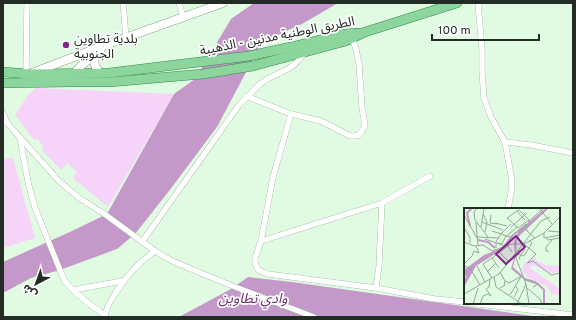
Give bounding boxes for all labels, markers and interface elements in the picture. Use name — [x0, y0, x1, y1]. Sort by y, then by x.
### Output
street label: الطريق الوطنية مدنين - الذهيبة — [199, 14, 356, 60]
scale bar — [432, 16, 539, 42]
text: 100 m — [438, 23, 471, 39]
place label: بلدية تطاوين الجنوبية — [74, 32, 138, 63]
marker: بلدية تطاوين الجنوبية — [61, 40, 71, 50]
inset map — [464, 208, 560, 304]
north arrow — [16, 264, 56, 304]
text: ش — [20, 281, 40, 301]
water label: وادي تطاوين — [219, 291, 287, 309]

